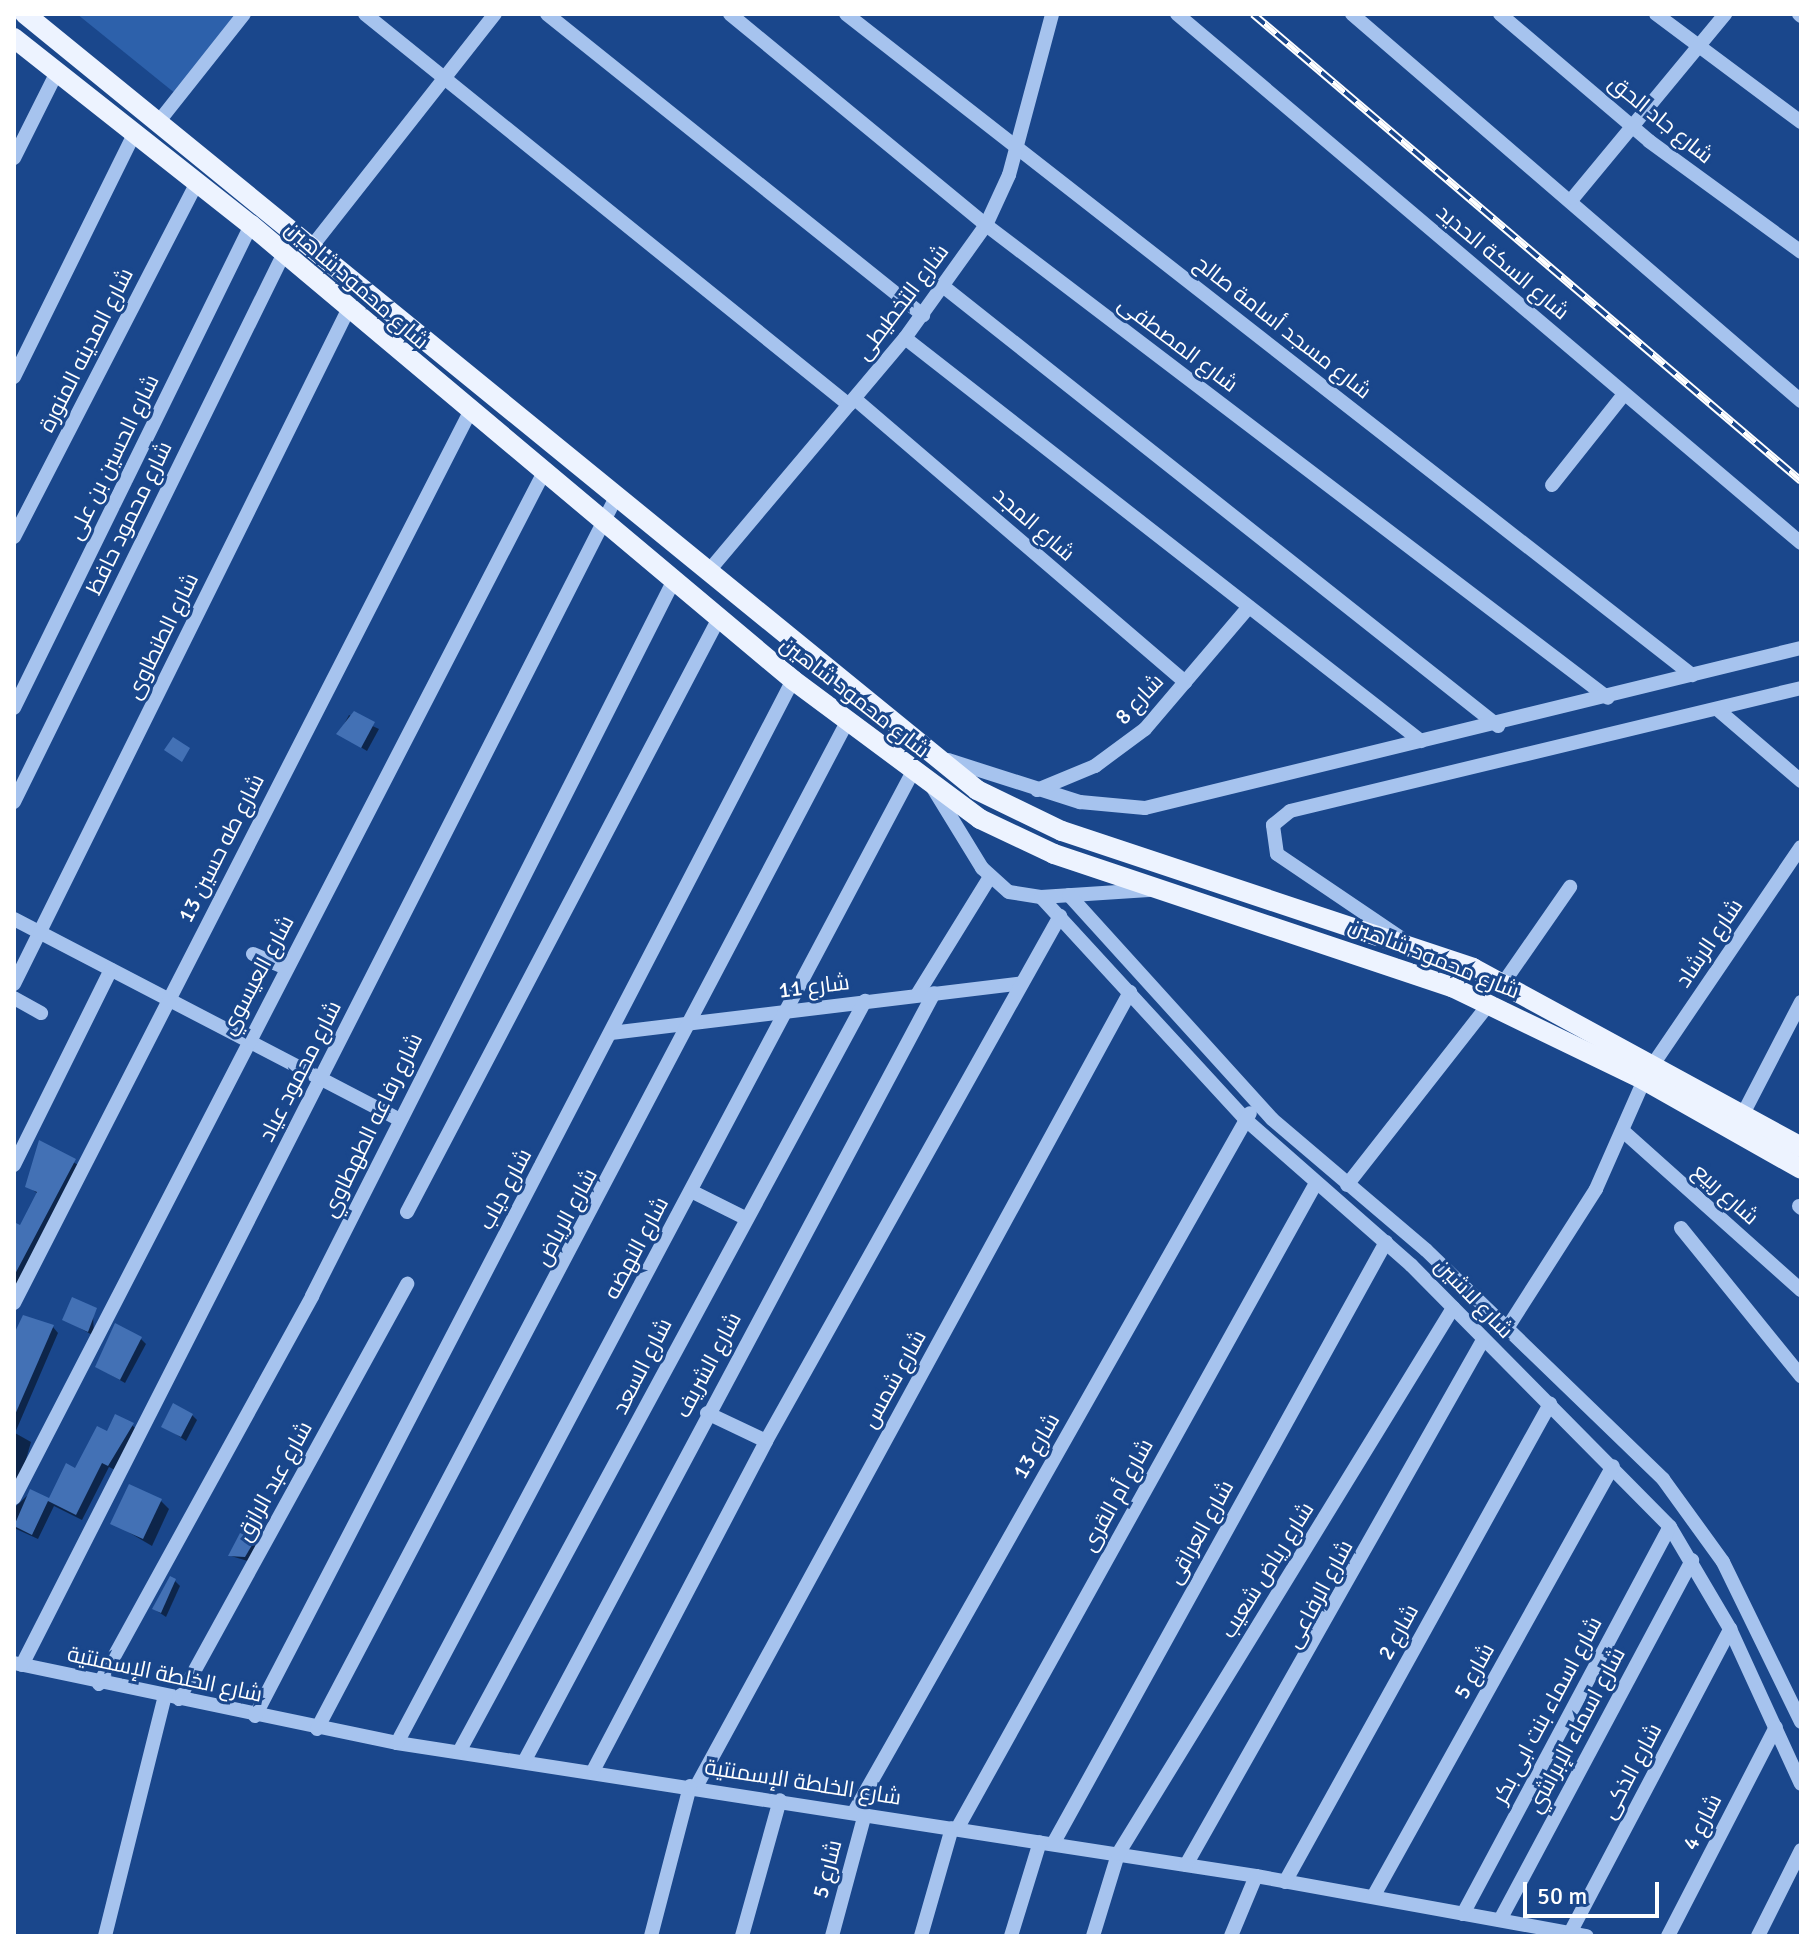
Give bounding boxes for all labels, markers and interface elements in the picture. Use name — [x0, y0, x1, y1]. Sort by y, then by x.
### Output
street label: شارع جاد الحق — [1604, 69, 1718, 169]
street label: شارع السكة الحديد — [1431, 199, 1575, 325]
street label: شارع محمود شاهين — [280, 215, 434, 355]
street label: شارع التخطيطى — [850, 239, 954, 365]
street label: شارع مسجد أسامة صالح — [1189, 250, 1377, 404]
street label: شارع المدينه المنورة — [33, 264, 139, 436]
street label: شارع المصطفى — [1113, 290, 1243, 398]
street label: شارع الحسين بن على — [62, 370, 164, 544]
street label: شارع محمود حافظ — [80, 437, 178, 599]
street label: شارع المجد — [988, 481, 1080, 567]
street label: شارع الطنطاوى — [120, 569, 204, 703]
street label: شارع محمود شاهين — [775, 631, 935, 763]
street label: شارع 8 — [1109, 668, 1169, 730]
street label: شارع طه حسين 13 — [172, 769, 270, 927]
street label: شارع الرشاد — [1670, 894, 1748, 992]
street label: شارع العيسوي — [215, 911, 299, 1039]
street label: شارع محمود شاهين — [1345, 912, 1523, 1004]
street label: شارع 11 — [777, 969, 851, 1003]
street label: شارع محمود عياد — [253, 996, 347, 1146]
street label: شارع رفاعه الطهطاوي — [316, 1029, 428, 1221]
street label: شارع دياب — [473, 1144, 537, 1234]
street label: شارع ربيع — [1688, 1158, 1764, 1230]
street label: شارع الرياض — [529, 1164, 603, 1270]
street label: شارع النهضه — [598, 1192, 674, 1304]
street label: شارع لاشين — [1429, 1252, 1519, 1344]
street label: شارع الشريف — [669, 1308, 747, 1422]
street label: شارع السعد — [607, 1314, 677, 1418]
street label: شارع شمس — [856, 1325, 932, 1433]
street label: شارع 13 — [1007, 1409, 1065, 1483]
street label: شارع عبد الرازق — [230, 1417, 318, 1545]
street label: شارع أم القرى — [1075, 1434, 1159, 1556]
street label: شارع العراقى — [1161, 1476, 1239, 1588]
street label: شارع رياض شعيب — [1215, 1497, 1319, 1643]
street label: شارع الرفاعى — [1280, 1536, 1358, 1652]
street label: شارع 2 — [1372, 1600, 1424, 1664]
street label: شارع اسماء بنت ابى بكر — [1487, 1612, 1607, 1808]
street label: شارع 5 — [1448, 1639, 1500, 1703]
street label: شارع الخلطة الإسمنتية — [65, 1640, 265, 1708]
street label: شارع اسماء الإبراشي — [1521, 1643, 1631, 1817]
street label: شارع الذكى — [1595, 1719, 1667, 1823]
street label: شارع الخلطة الإسمنتية — [703, 1753, 903, 1811]
street label: شارع 4 — [1677, 1790, 1727, 1854]
street label: شارع 5 — [807, 1837, 847, 1901]
scale bar — [1527, 1866, 1663, 1916]
text: 50 m — [1537, 1881, 1587, 1911]

